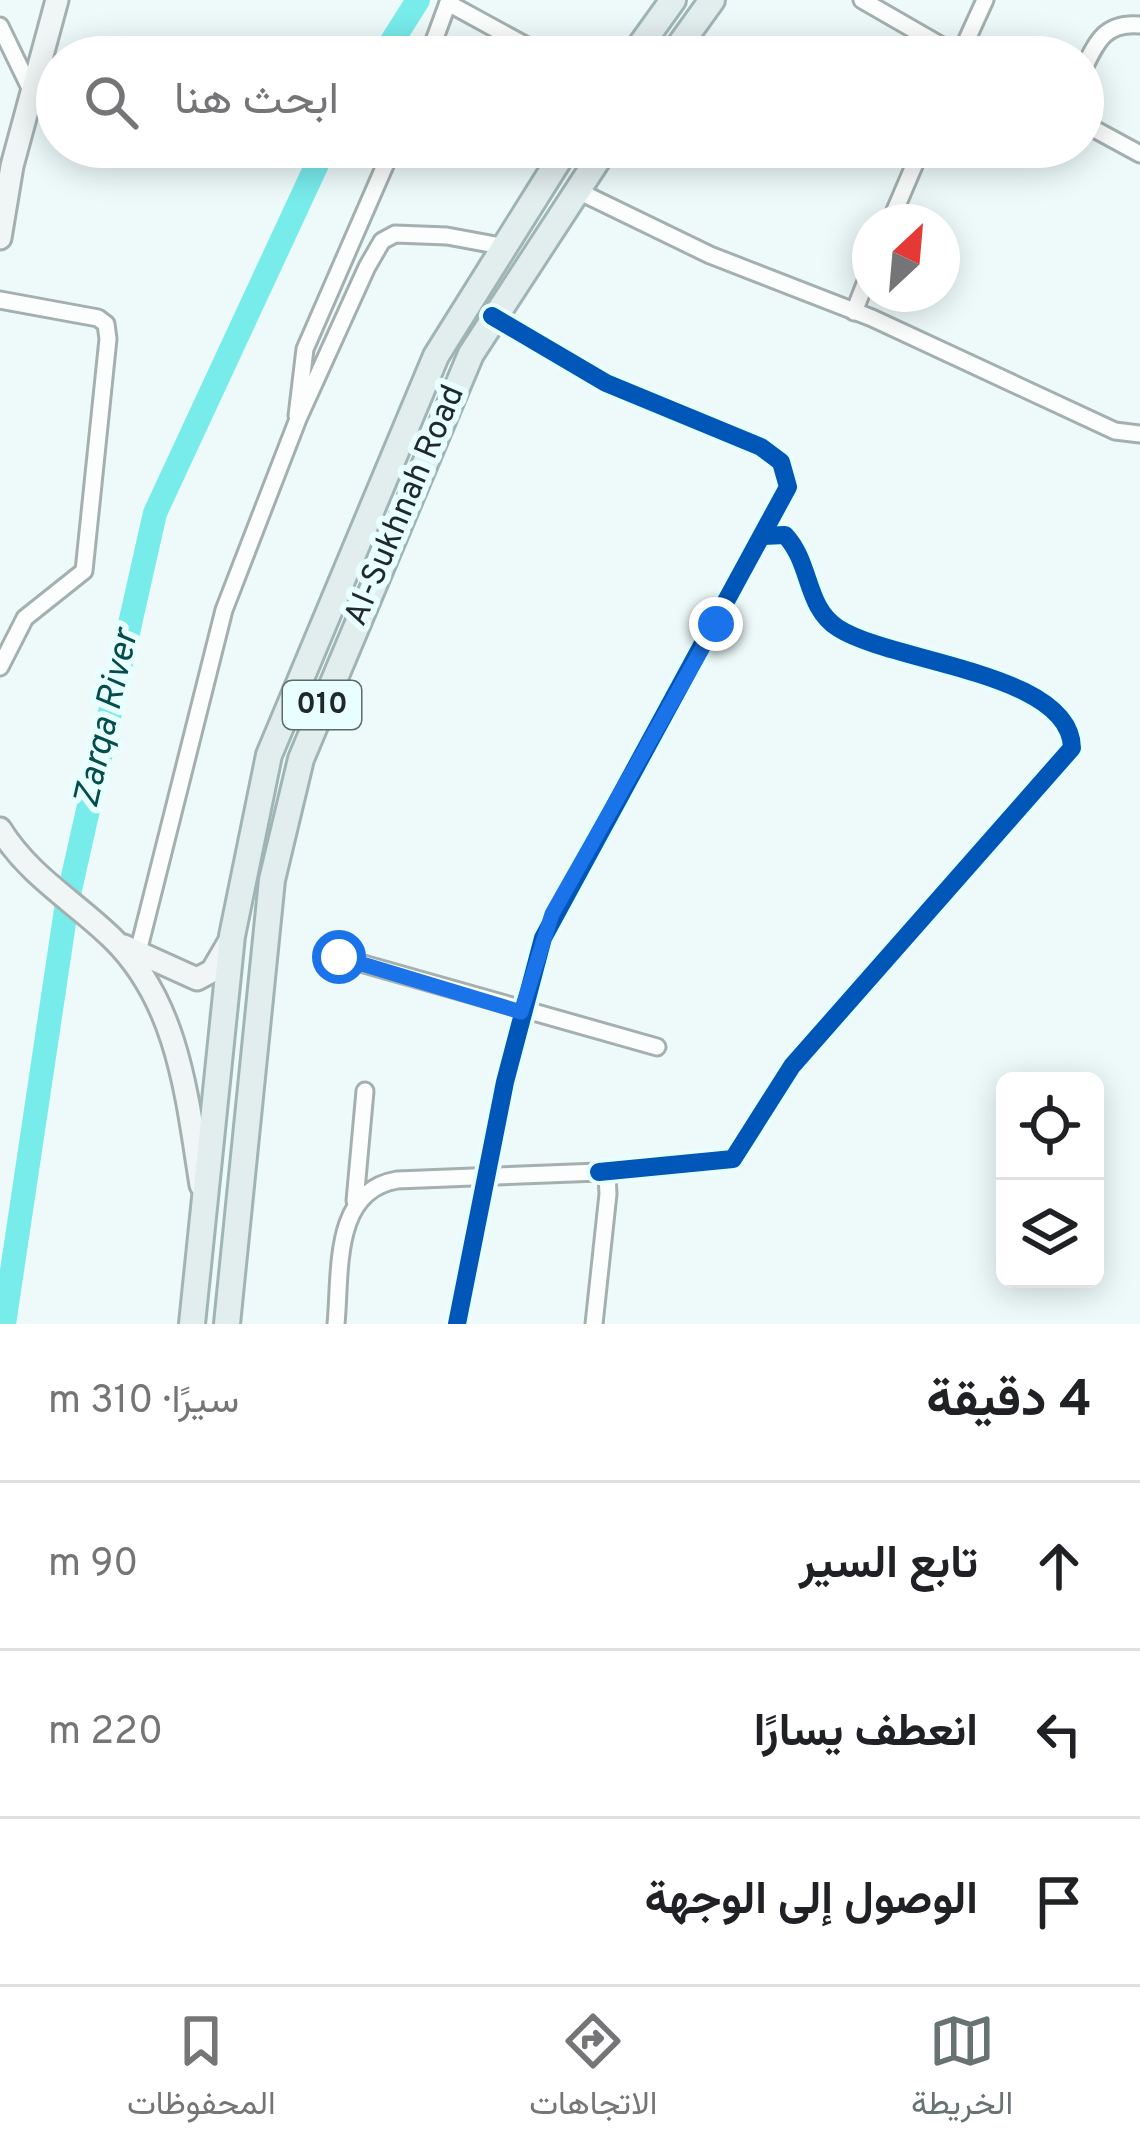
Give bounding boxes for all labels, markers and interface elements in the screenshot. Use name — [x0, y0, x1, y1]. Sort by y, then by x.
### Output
search box — [36, 36, 1104, 168]
icon: search — [78, 69, 144, 135]
text: ابحث هنا — [174, 73, 339, 130]
north arrow — [852, 204, 960, 312]
street label: Al-Sukhnah Road — [336, 379, 476, 633]
route end — [689, 597, 743, 651]
water label: Zarqa River — [65, 622, 152, 813]
road number: 010 — [283, 681, 361, 729]
route start — [312, 930, 366, 984]
map controls — [996, 1072, 1104, 1288]
button: locate — [996, 1072, 1104, 1180]
button: layers — [996, 1180, 1104, 1288]
text: 4 دقيقة — [926, 1370, 1092, 1435]
text: سيرًا · 310 m — [48, 1378, 239, 1427]
icon: ahead — [1026, 1533, 1092, 1599]
text: تابع السير — [799, 1537, 978, 1594]
text: 90 m — [48, 1541, 138, 1590]
icon: left — [1026, 1701, 1092, 1767]
text: انعطف يسارًا — [754, 1705, 978, 1762]
text: 220 m — [48, 1709, 163, 1758]
icon: arrive — [1026, 1869, 1092, 1935]
text: الوصول إلى الوجهة — [644, 1873, 978, 1930]
tab: المحفوظات — [127, 2008, 276, 2132]
tab: الاتجاهات — [529, 2008, 657, 2132]
tab: الخريطة — [911, 2008, 1013, 2132]

